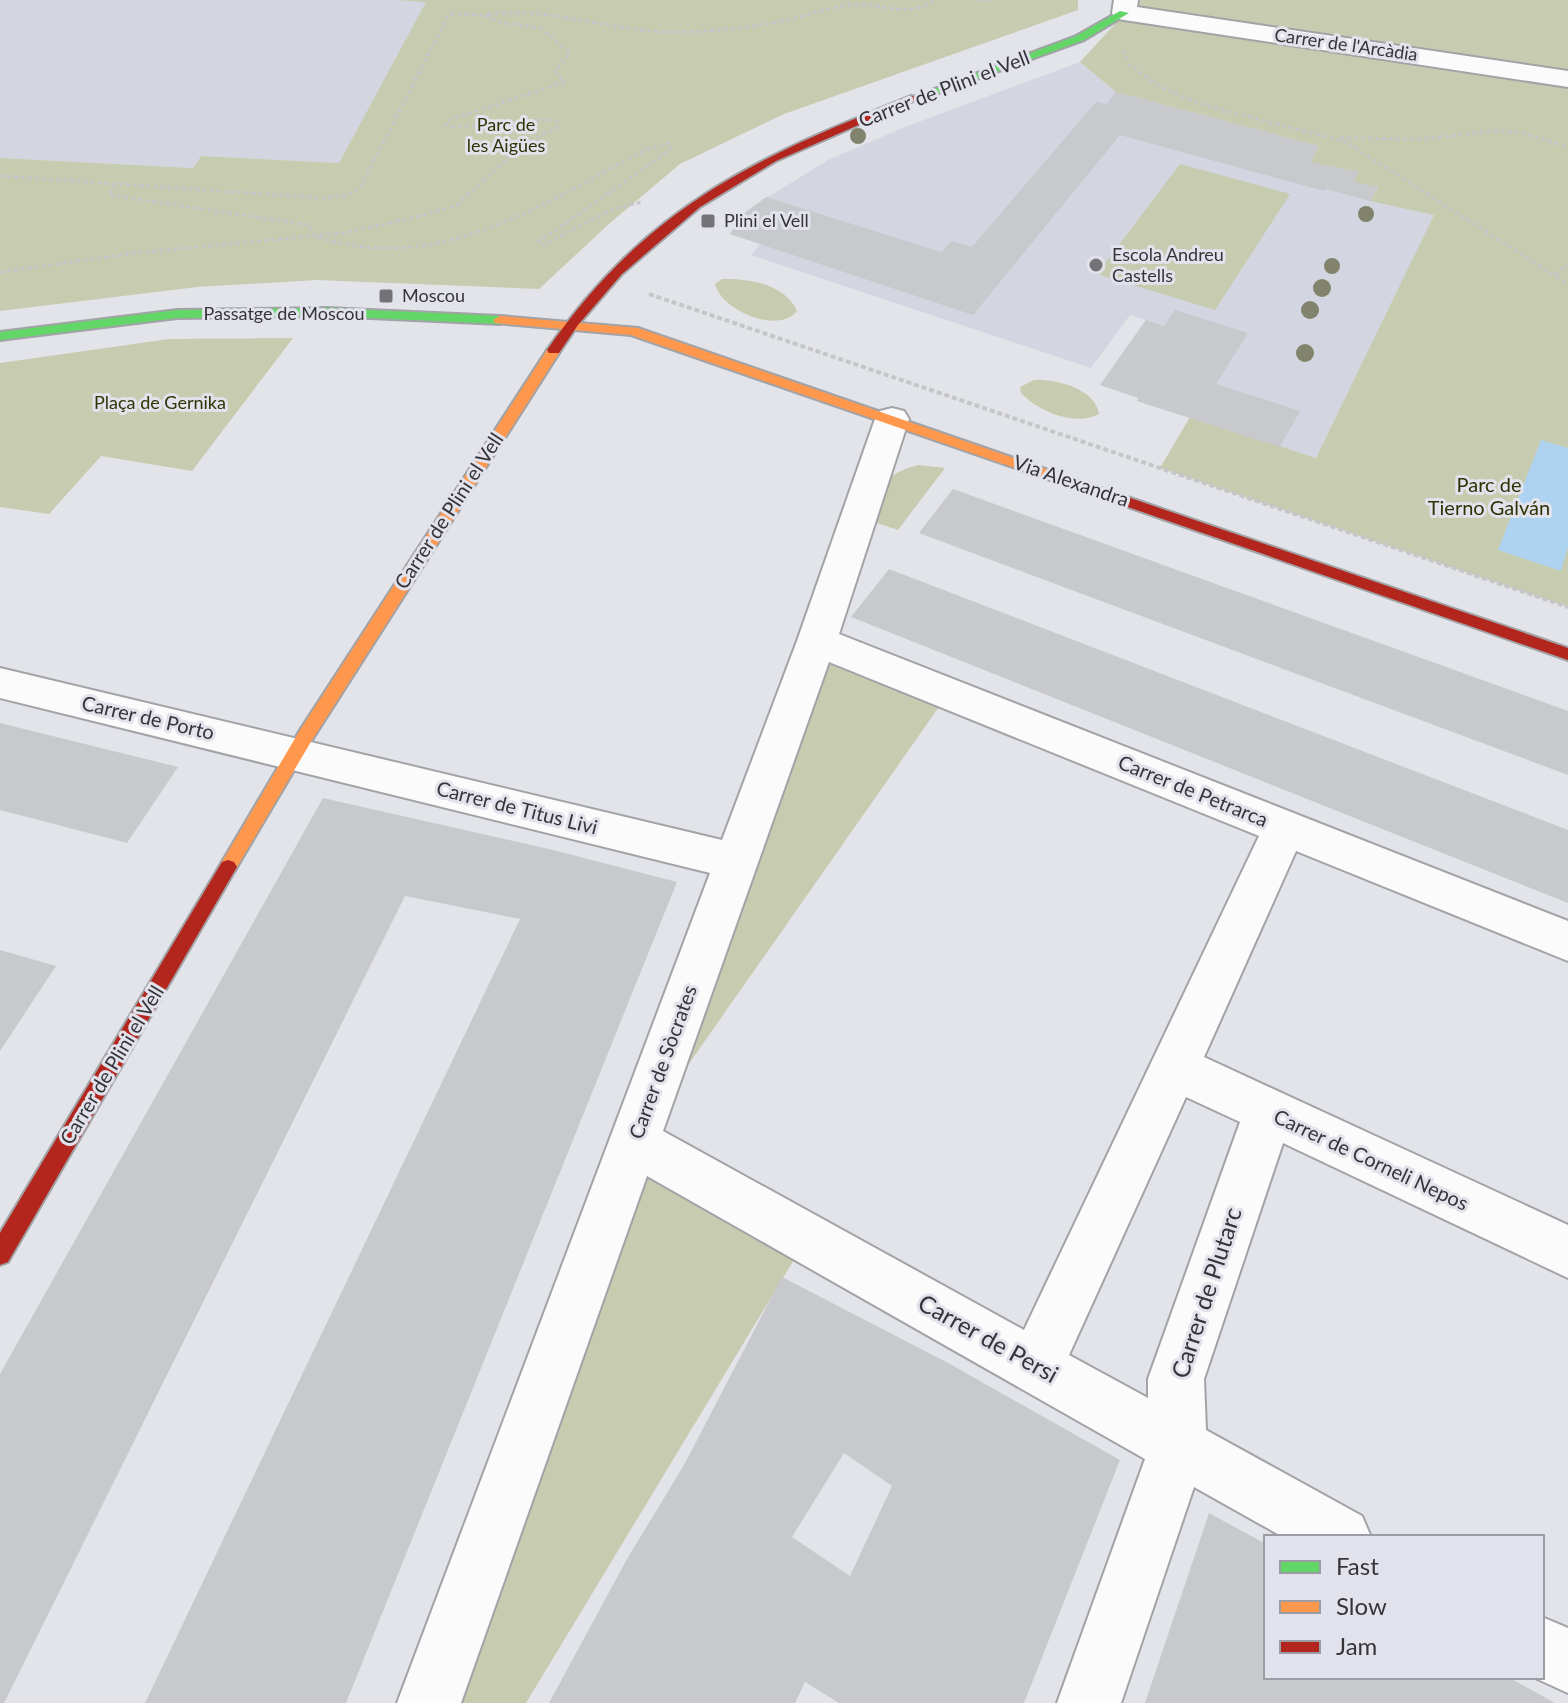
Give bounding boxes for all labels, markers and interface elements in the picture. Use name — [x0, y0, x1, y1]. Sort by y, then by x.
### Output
street label: Carrer de l'Arcàdia — [1273, 23, 1419, 65]
street label: Carrer de Plini el Vell — [855, 44, 1032, 132]
park label: Parc de les Aigües — [467, 113, 546, 156]
place label: Plini el Vell — [724, 209, 809, 231]
marker: Plini el Vell — [699, 212, 717, 230]
place label: Escola Andreu Castells — [1112, 243, 1224, 286]
marker: Escola Andreu Castells — [1087, 256, 1105, 274]
place label: Moscou — [402, 284, 465, 306]
marker: Moscou — [377, 287, 395, 305]
street label: Passatge de Moscou — [204, 302, 364, 324]
park label: Plaça de Gernika — [94, 391, 226, 413]
street label: Carrer de Plini el Vell — [389, 428, 508, 593]
street label: Via Alexandra — [1010, 449, 1132, 511]
park label: Parc de Tierno Galván — [1428, 472, 1550, 519]
street label: Carrer de Porto — [80, 690, 217, 744]
street label: Carrer de Petrarca — [1115, 749, 1272, 831]
street label: Carrer de Titus Livi — [434, 775, 600, 839]
street label: Carrer de Plini el Vell — [54, 981, 168, 1148]
street label: Carrer de Sòcrates — [623, 982, 701, 1142]
street label: Carrer de Corneli Nepos — [1270, 1103, 1472, 1215]
street label: Carrer de Plutarc — [1164, 1203, 1247, 1382]
street label: Carrer de Persi — [914, 1287, 1064, 1388]
legend — [1264, 1535, 1544, 1679]
text: Fast — [1336, 1551, 1379, 1580]
text: Slow — [1336, 1591, 1387, 1620]
text: Jam — [1336, 1631, 1377, 1660]

